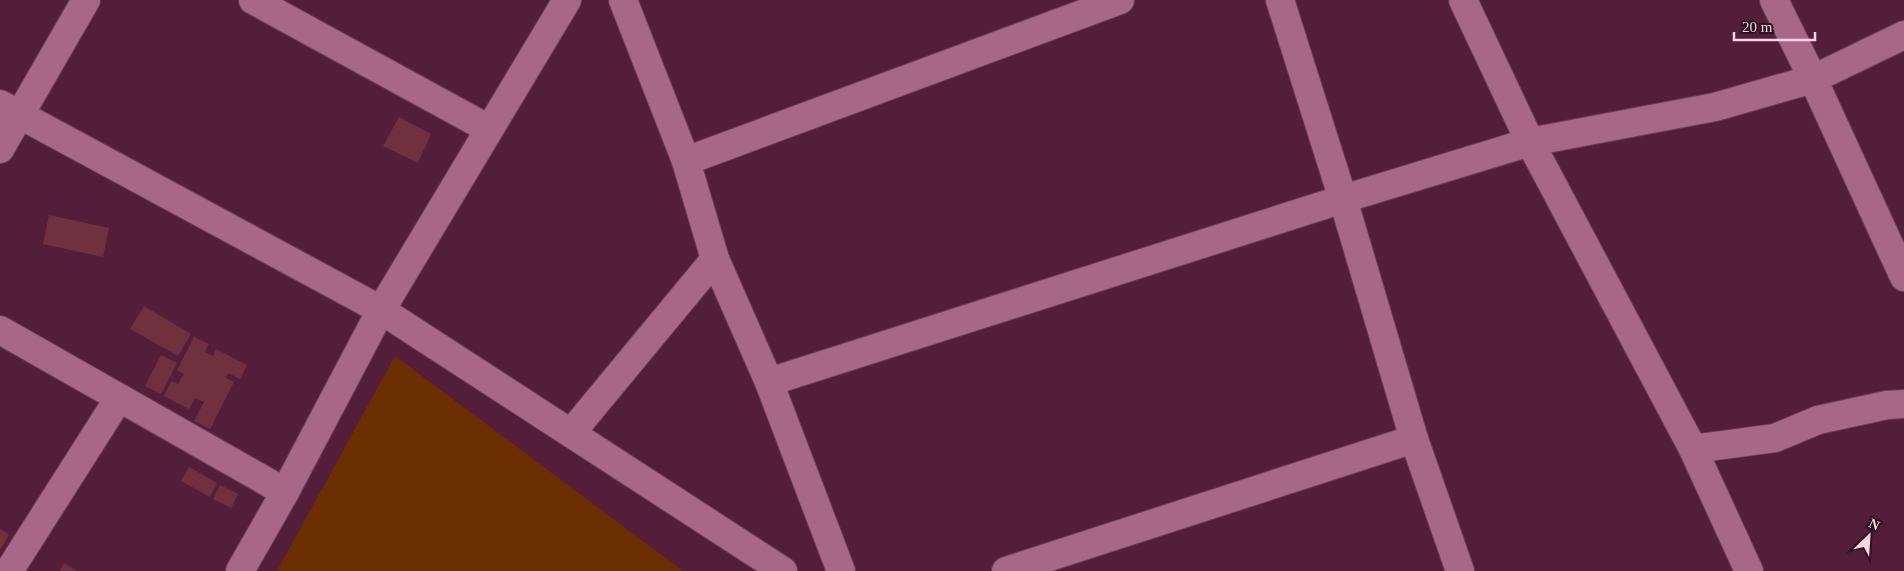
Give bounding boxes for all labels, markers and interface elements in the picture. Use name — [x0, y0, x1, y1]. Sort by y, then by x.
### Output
scale bar — [1734, 10, 1815, 42]
text: 20 m — [1742, 19, 1773, 35]
north arrow — [1844, 511, 1894, 561]
text: N — [1867, 516, 1882, 534]

